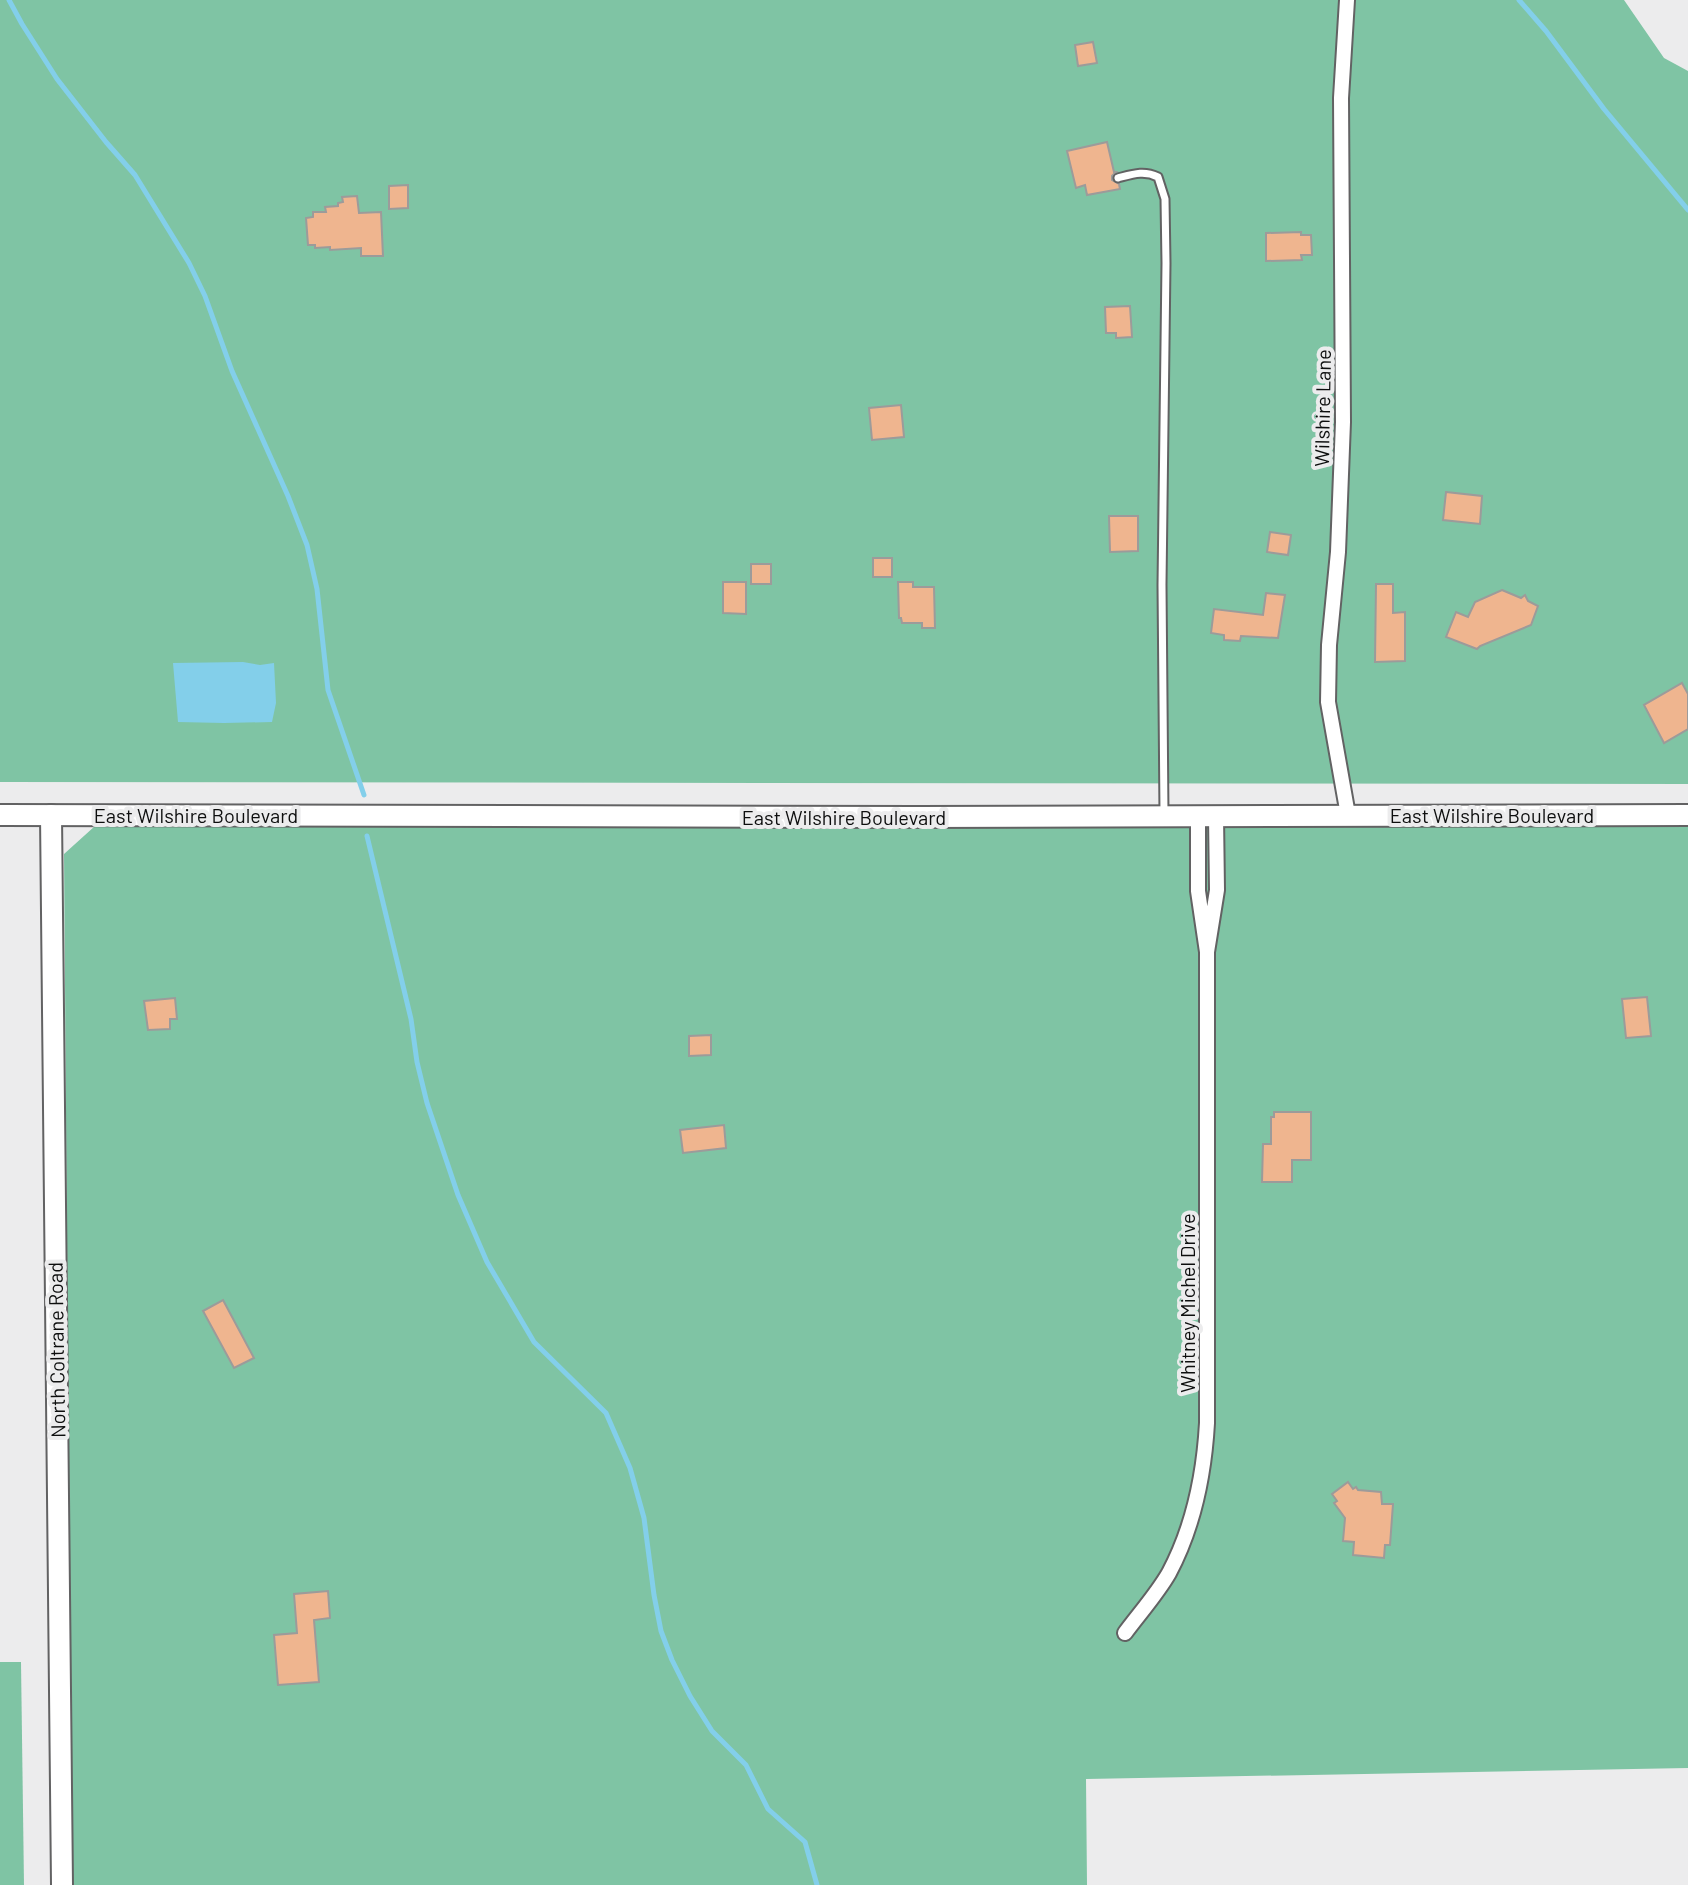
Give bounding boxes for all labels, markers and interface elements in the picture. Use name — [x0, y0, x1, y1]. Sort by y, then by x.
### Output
street label: Wilshire Lane — [1309, 349, 1335, 467]
street label: East Wilshire Boulevard — [94, 803, 298, 827]
street label: East Wilshire Boulevard — [1390, 803, 1594, 827]
street label: East Wilshire Boulevard — [742, 805, 946, 829]
street label: Whitney Michel Drive — [1175, 1213, 1199, 1393]
street label: North Coltrane Road — [42, 1262, 70, 1438]

